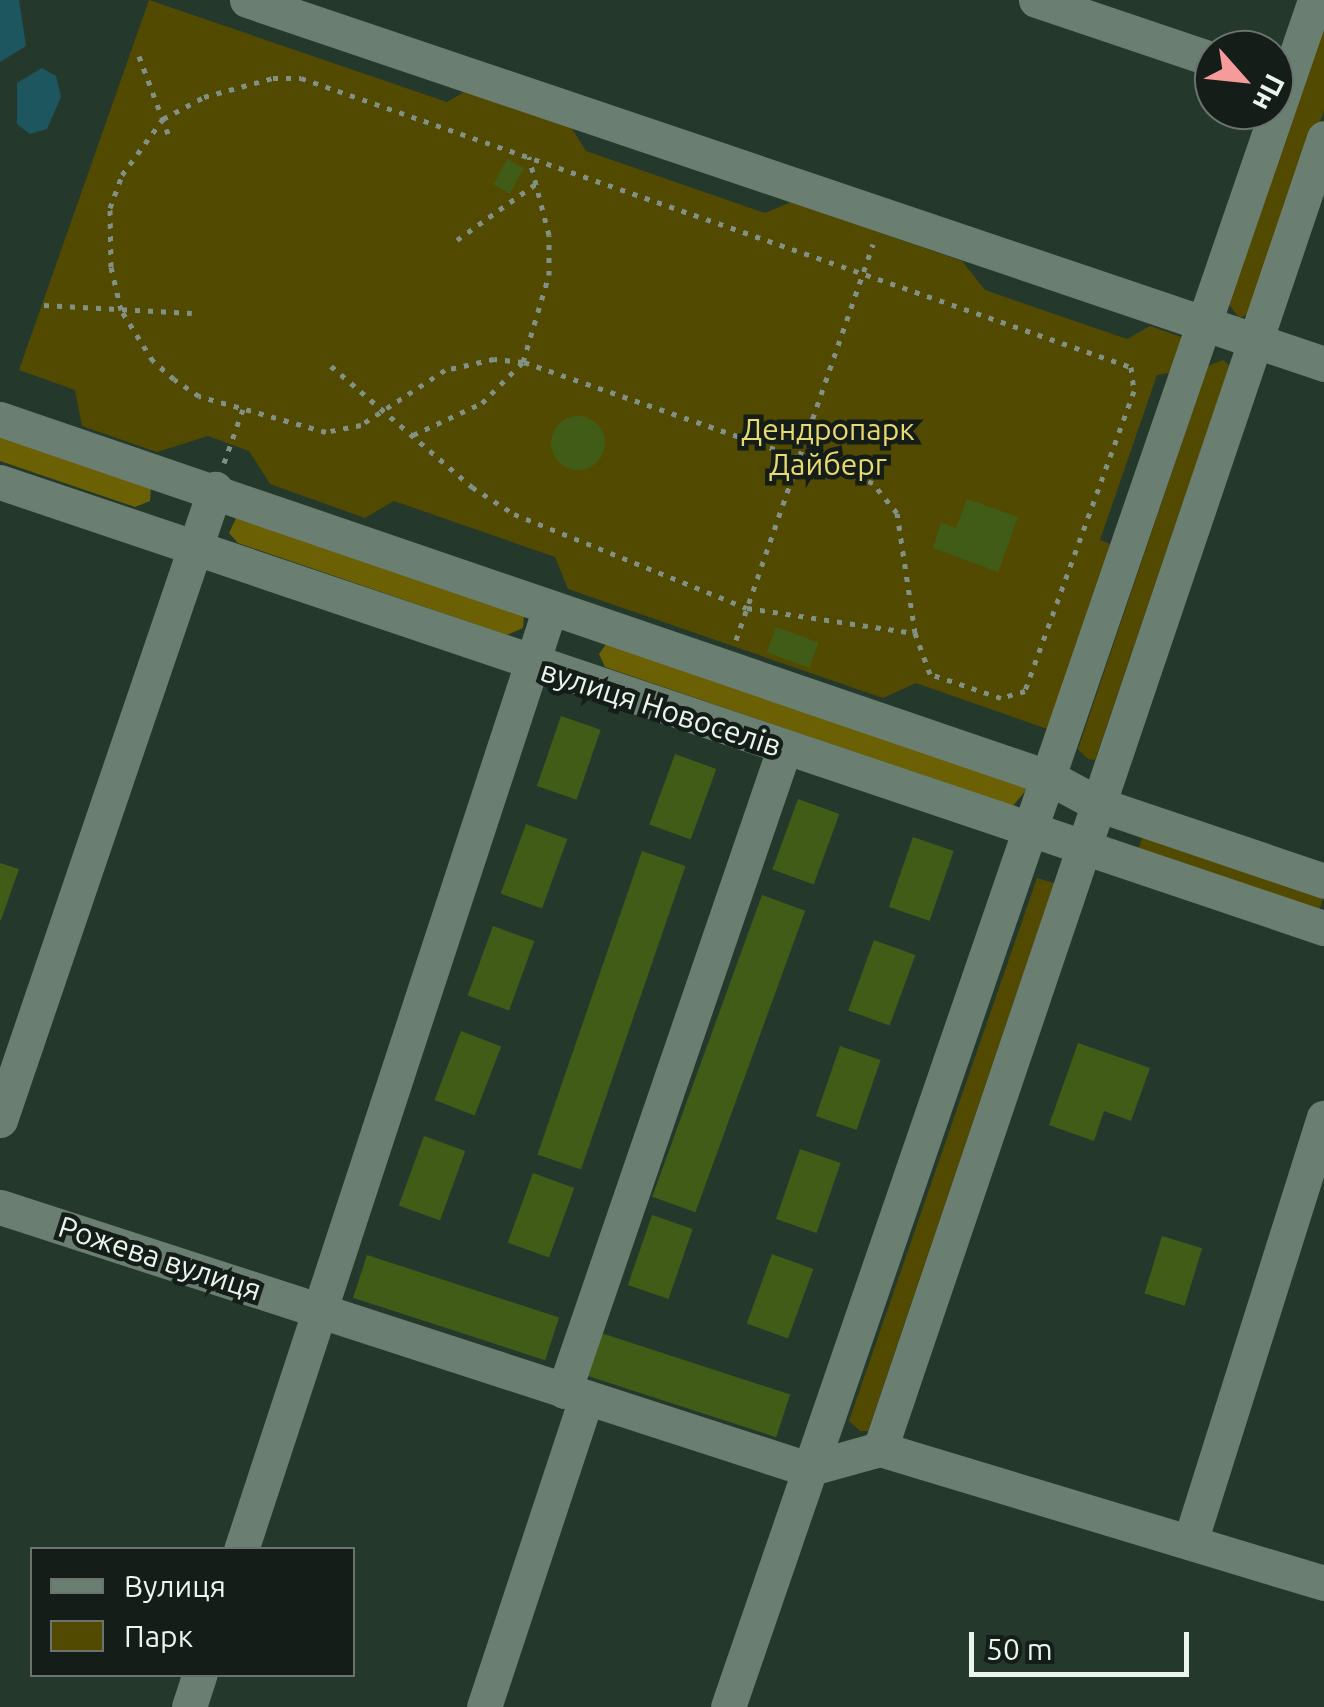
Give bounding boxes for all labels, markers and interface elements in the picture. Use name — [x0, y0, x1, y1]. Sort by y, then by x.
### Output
north arrow — [1194, 30, 1294, 130]
text: Пн — [1247, 70, 1292, 116]
park label: Дендропарк Дайберг — [741, 411, 915, 482]
street label: вулиця Новоселів — [536, 652, 786, 764]
street label: Рожева вулиця — [54, 1208, 266, 1308]
legend — [30, 1547, 355, 1677]
text: Вулиця — [124, 1569, 226, 1603]
scale bar — [974, 1612, 1194, 1674]
text: Парк — [124, 1619, 193, 1653]
text: 50 m — [986, 1632, 1053, 1666]

